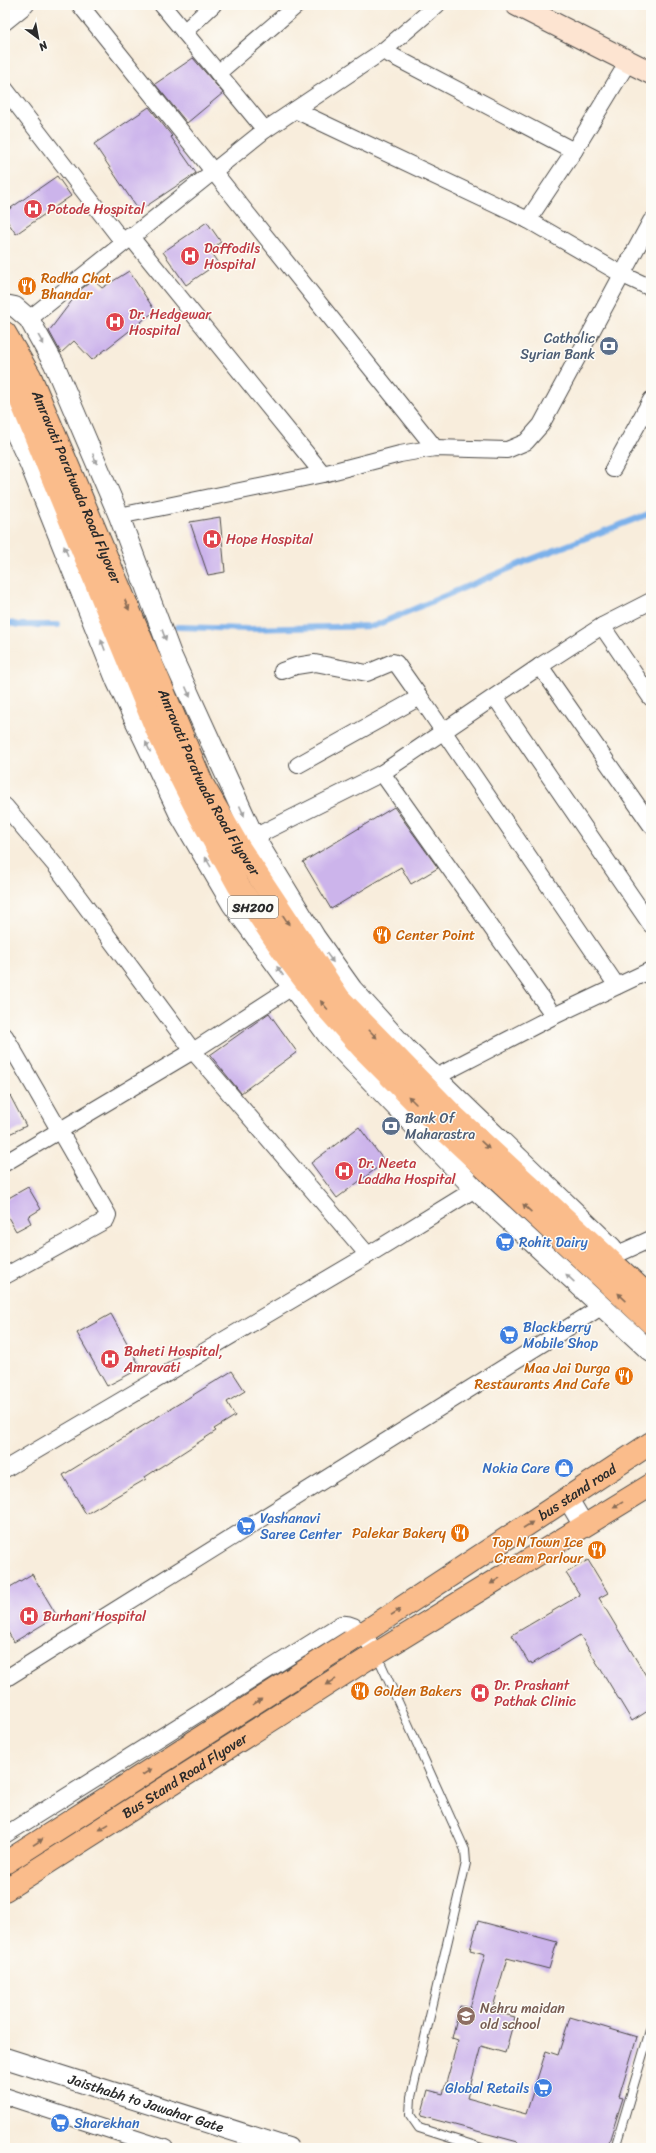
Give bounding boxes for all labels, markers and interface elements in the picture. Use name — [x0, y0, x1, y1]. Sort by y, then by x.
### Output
north arrow — [18, 18, 58, 58]
text: N — [34, 35, 52, 56]
place label: Potode Hospital — [47, 197, 146, 222]
hospital icon: Potode Hospital — [22, 198, 44, 220]
place label: Daffodils Hospital — [204, 236, 260, 277]
hospital icon: Daffodils Hospital — [179, 245, 201, 267]
place label: Radha Chat Bhandar — [41, 266, 111, 307]
restaurant icon: Radha Chat Bhandar — [16, 275, 38, 297]
place label: Dr. Hedgewar Hospital — [129, 302, 212, 343]
hospital icon: Dr. Hedgewar Hospital — [104, 311, 126, 333]
place label: Catholic Syrian Bank — [520, 326, 596, 367]
one-way arrow — [38, 334, 45, 346]
bank icon: Catholic Syrian Bank — [598, 335, 620, 357]
street label: Amravati Paratwada Road Flyover — [24, 385, 129, 589]
one-way arrow — [92, 453, 98, 465]
place label: Hope Hospital — [226, 527, 314, 552]
hospital icon: Hope Hospital — [201, 528, 223, 550]
one-way arrow — [62, 545, 68, 557]
one-way arrow — [124, 599, 130, 611]
one-way arrow — [162, 629, 168, 641]
one-way arrow — [100, 640, 106, 651]
street label: Amravati Paratwada Road Flyover — [150, 684, 268, 882]
one-way arrow — [185, 687, 191, 698]
one-way arrow — [145, 741, 151, 753]
one-way arrow — [239, 805, 245, 816]
one-way arrow — [205, 856, 212, 868]
road number: SH200 — [228, 896, 278, 918]
one-way arrow — [283, 914, 290, 926]
place label: Center Point — [396, 923, 475, 948]
restaurant icon: Center Point — [371, 924, 393, 946]
one-way arrow — [326, 953, 334, 963]
one-way arrow — [276, 965, 284, 976]
one-way arrow — [319, 999, 328, 1010]
one-way arrow — [368, 1029, 378, 1039]
one-way arrow — [408, 1095, 417, 1105]
place label: Bank Of Maharastra — [405, 1106, 475, 1147]
bank icon: Bank Of Maharastra — [380, 1115, 402, 1137]
one-way arrow — [480, 1141, 491, 1150]
place label: Dr. Neeta Laddha Hospital — [358, 1151, 456, 1192]
hospital icon: Dr. Neeta Laddha Hospital — [333, 1160, 355, 1182]
one-way arrow — [522, 1203, 532, 1213]
place label: Rohit Dairy — [519, 1230, 589, 1255]
supermarket icon: Rohit Dairy — [494, 1231, 516, 1253]
one-way arrow — [565, 1274, 575, 1283]
one-way arrow — [618, 1293, 627, 1302]
place label: Blackberry Mobile Shop — [523, 1315, 599, 1356]
supermarket icon: Blackberry Mobile Shop — [498, 1324, 520, 1346]
place label: Baheti Hospital, Amravati — [123, 1339, 223, 1380]
hospital icon: Baheti Hospital, Amravati — [99, 1348, 121, 1370]
place label: Maa Jai Durga Restaurants And Cafe — [475, 1356, 610, 1397]
restaurant icon: Maa Jai Durga Restaurants And Cafe — [613, 1365, 635, 1387]
place label: Nokia Care — [483, 1456, 550, 1481]
street label: bus stand road — [533, 1456, 623, 1527]
shop icon: Nokia Care — [553, 1457, 575, 1479]
one-way arrow — [612, 1502, 624, 1509]
place label: Vashanavi Saree Center — [260, 1506, 342, 1547]
supermarket icon: Vashanavi Saree Center — [235, 1515, 257, 1537]
place label: Palekar Bakery — [352, 1521, 447, 1546]
restaurant icon: Palekar Bakery — [449, 1522, 471, 1544]
one-way arrow — [522, 1522, 534, 1529]
place label: Top N Town Ice Cream Parlour — [492, 1530, 584, 1571]
restaurant icon: Top N Town Ice Cream Parlour — [586, 1539, 608, 1561]
one-way arrow — [489, 1577, 501, 1584]
place label: Burhani Hospital — [43, 1604, 147, 1629]
hospital icon: Burhani Hospital — [18, 1605, 40, 1627]
one-way arrow — [390, 1608, 402, 1615]
place label: Dr. Prashant Pathak Clinic — [494, 1673, 576, 1714]
one-way arrow — [325, 1679, 337, 1686]
place label: Golden Bakers — [374, 1679, 462, 1704]
restaurant icon: Golden Bakers — [349, 1680, 371, 1702]
hospital icon: Dr. Prashant Pathak Clinic — [469, 1682, 491, 1704]
one-way arrow — [251, 1698, 263, 1705]
street label: Bus Stand Road Flyover — [117, 1726, 254, 1826]
one-way arrow — [142, 1768, 152, 1776]
one-way arrow — [98, 1823, 109, 1831]
one-way arrow — [33, 1838, 43, 1846]
place label: Nehru maidan old school — [480, 1996, 565, 2037]
school or university icon: Nehru maidan old school — [455, 2005, 477, 2027]
street label: Jaisthabh to Jawahar Gate — [64, 2067, 227, 2140]
place label: Global Retails — [445, 2076, 529, 2101]
supermarket icon: Global Retails — [532, 2077, 554, 2099]
place label: Sharekhan — [74, 2111, 140, 2136]
supermarket icon: Sharekhan — [49, 2112, 71, 2134]

